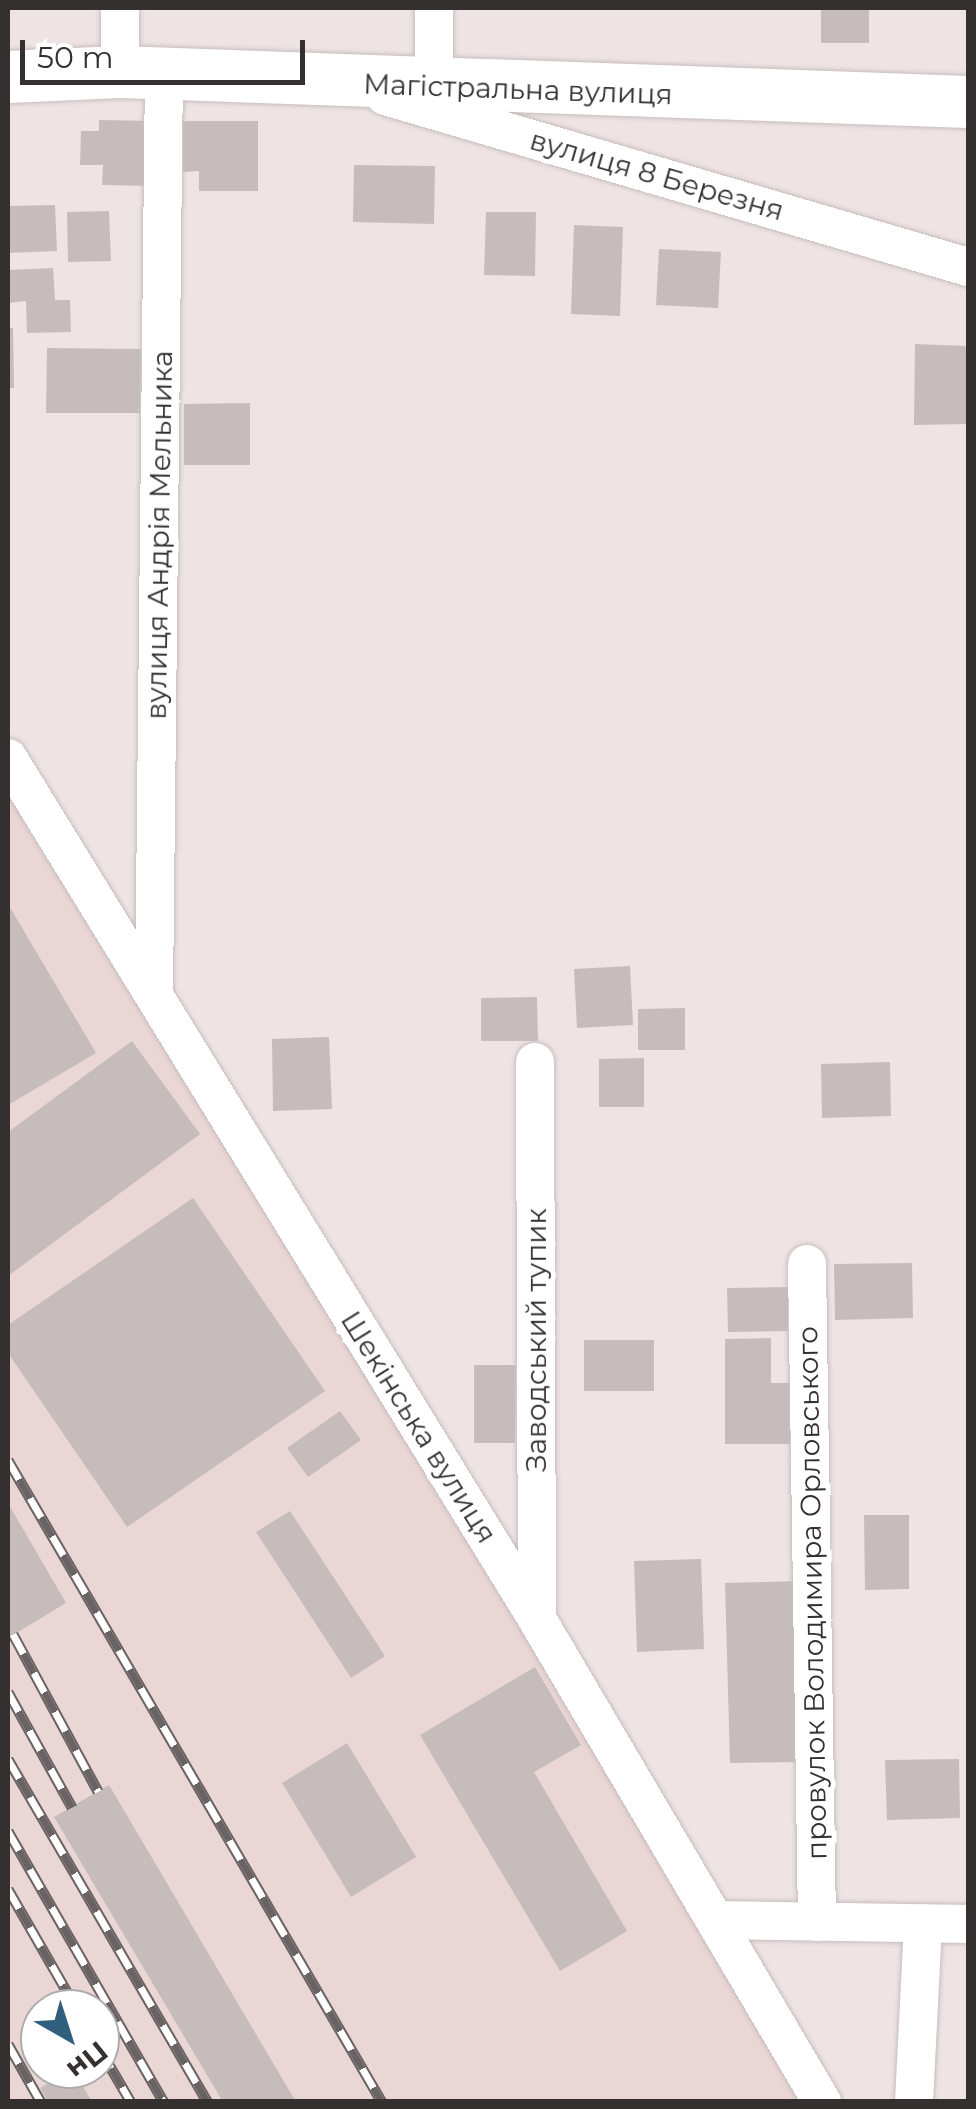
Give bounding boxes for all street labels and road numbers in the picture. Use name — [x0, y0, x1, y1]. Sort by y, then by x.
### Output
street label: Магістральна вулиця — [363, 67, 673, 111]
street label: вулиця 8 Березня — [526, 123, 788, 227]
street label: вулиця Андрія Мельника — [139, 350, 179, 720]
street label: Заводський тупик — [519, 1208, 553, 1472]
street label: Шекінська вулиця — [334, 1305, 504, 1549]
street label: провулок Володимира Орловського — [791, 1326, 833, 1860]

